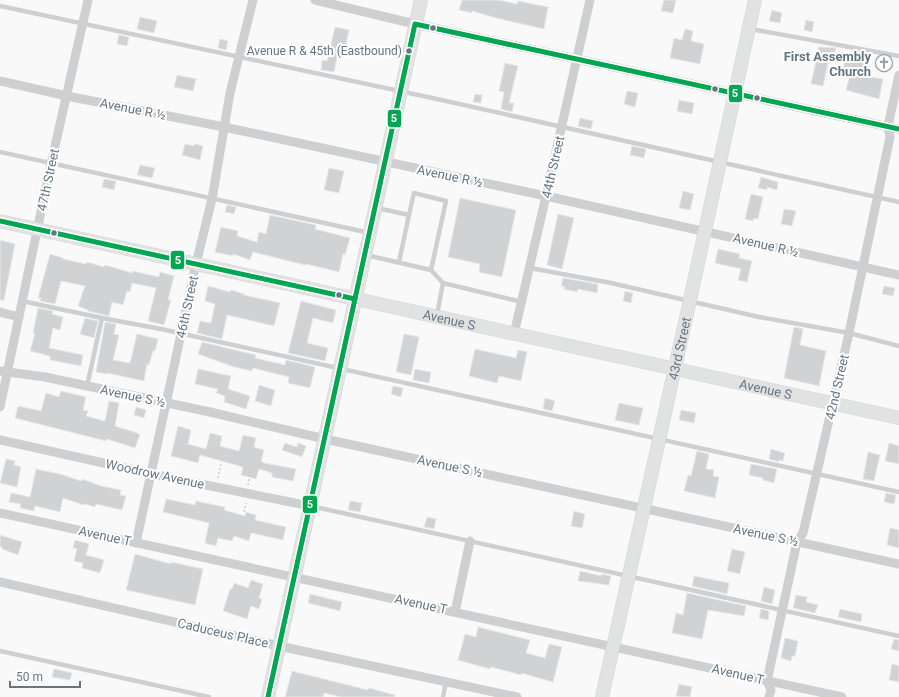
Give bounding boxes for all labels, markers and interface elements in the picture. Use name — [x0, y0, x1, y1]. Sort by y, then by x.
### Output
unlabelled marker — [428, 23, 438, 33]
place label: Avenue R & 45th (Eastbound) — [247, 44, 402, 58]
marker: Avenue R & 45th (Eastbound) — [404, 46, 414, 56]
place label: First Assembly Church — [784, 49, 871, 79]
church icon: First Assembly Church — [874, 53, 894, 73]
unlabelled marker — [710, 84, 720, 94]
line badge: 5 — [728, 84, 743, 103]
text: 5 — [732, 87, 738, 100]
unlabelled marker — [752, 93, 762, 103]
street label: Avenue R ½ — [99, 95, 167, 123]
line badge: 5 — [387, 109, 402, 128]
text: 5 — [391, 112, 397, 125]
street label: 44th Street — [539, 134, 567, 200]
street label: 47th Street — [34, 147, 62, 213]
street label: Avenue R ½ — [416, 162, 484, 190]
unlabelled marker — [49, 228, 59, 238]
street label: Avenue R ½ — [732, 230, 800, 260]
line badge: 5 — [170, 250, 185, 270]
text: 5 — [175, 254, 181, 267]
street label: 46th Street — [173, 274, 201, 340]
unlabelled marker — [334, 290, 344, 300]
street label: Avenue S — [422, 306, 477, 333]
street label: 43rd Street — [665, 316, 693, 381]
street label: 42nd Street — [822, 353, 852, 421]
street label: Avenue S — [738, 376, 794, 402]
street label: Avenue S ½ — [99, 382, 167, 410]
street label: Avenue S ½ — [416, 452, 484, 480]
street label: Woodrow Avenue — [104, 456, 206, 492]
line badge: 5 — [302, 495, 318, 514]
text: 5 — [307, 498, 313, 511]
street label: Avenue S ½ — [732, 521, 800, 549]
street label: Avenue T — [77, 523, 133, 549]
street label: Avenue T — [393, 591, 449, 617]
street label: Caduceus Place — [176, 615, 270, 651]
street label: Avenue T — [710, 661, 766, 687]
scale bar — [10, 663, 80, 689]
text: 50 m — [16, 670, 43, 684]

